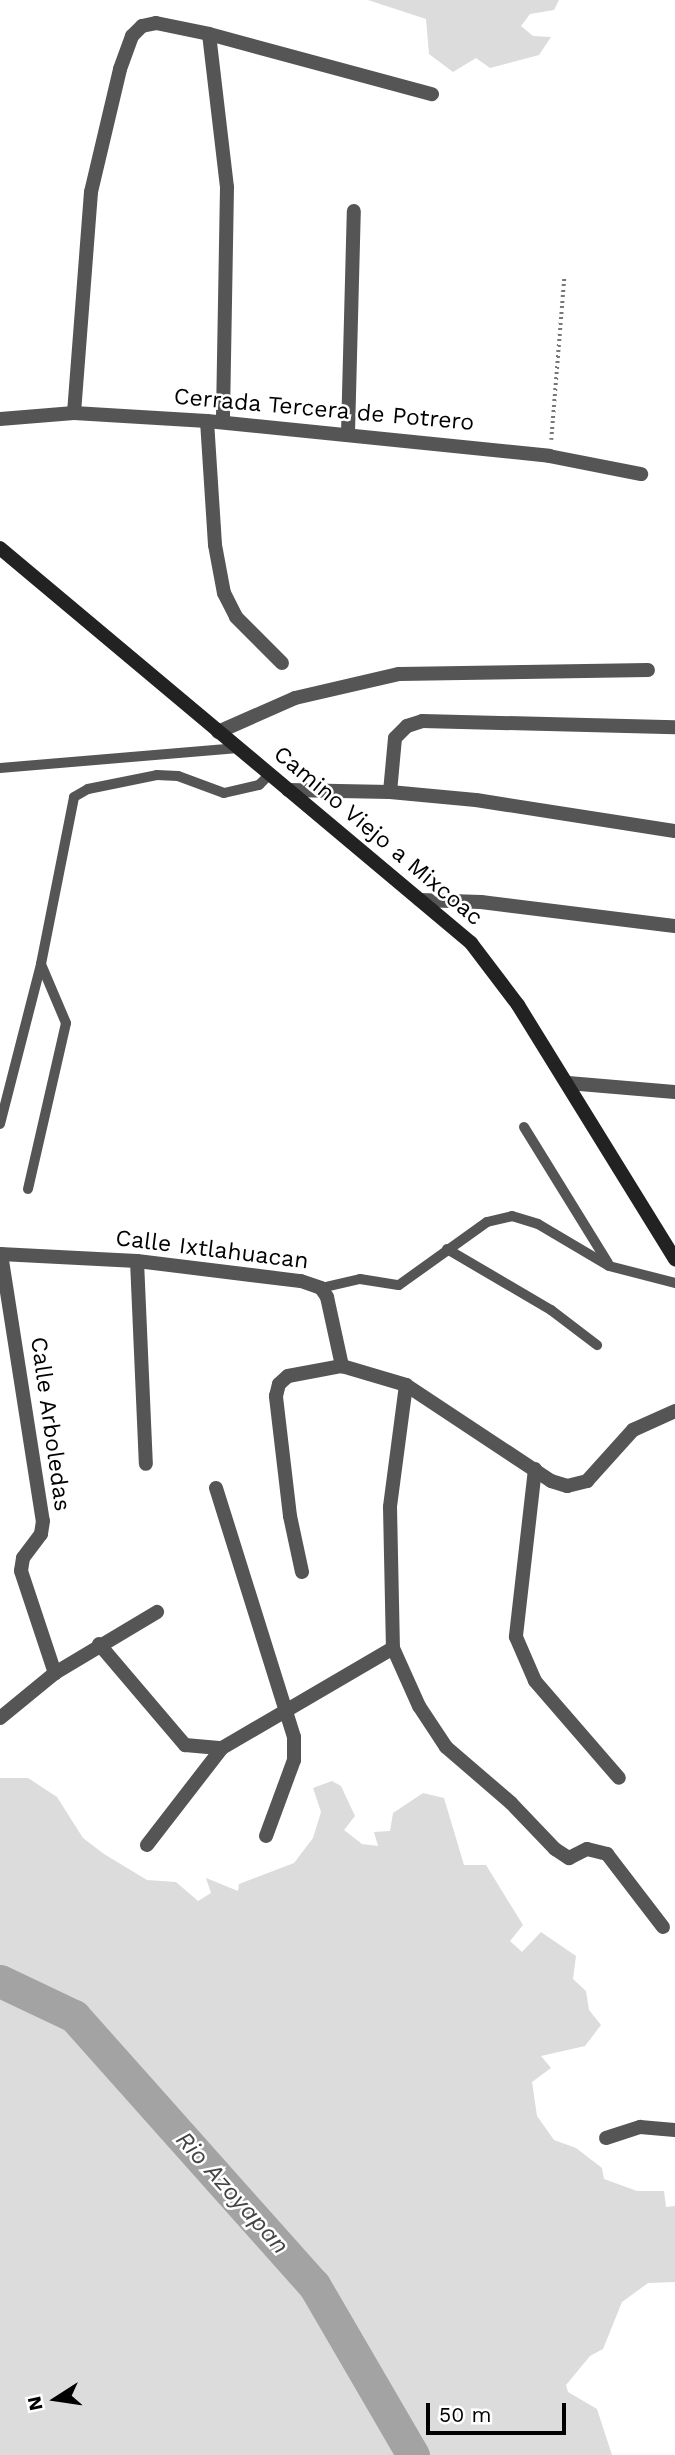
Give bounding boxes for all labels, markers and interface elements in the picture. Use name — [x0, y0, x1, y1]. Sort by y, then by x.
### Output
street label: Cerrada Tercera de Potrero — [172, 383, 476, 437]
street label: Camino Viejo a Mixcoac — [267, 740, 489, 932]
street label: Calle Ixtlahuacan — [114, 1224, 310, 1276]
street label: Calle Arboledas — [24, 1335, 76, 1513]
water label: Rio Azoyapan — [169, 2125, 295, 2261]
north arrow — [21, 2364, 91, 2434]
scale bar — [430, 2388, 570, 2432]
text: N — [22, 2394, 48, 2413]
text: 50 m — [439, 2402, 491, 2427]

